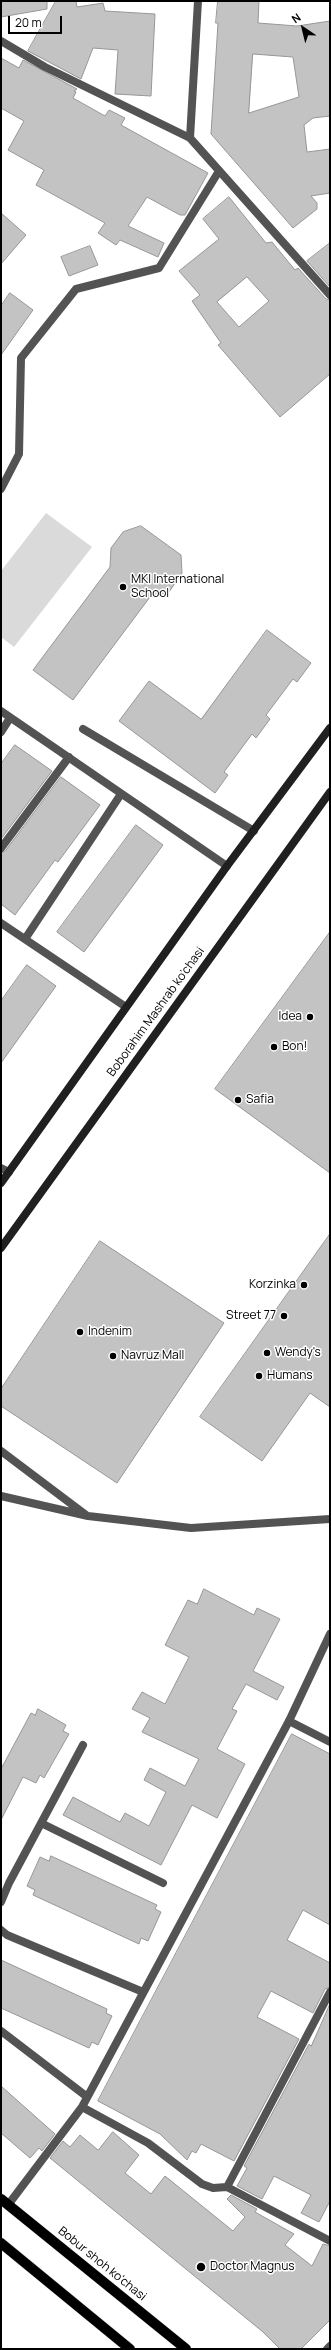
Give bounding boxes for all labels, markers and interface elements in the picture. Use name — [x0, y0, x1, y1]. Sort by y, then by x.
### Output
scale bar — [10, 8, 64, 34]
north arrow — [283, 8, 323, 48]
text: N — [288, 9, 303, 26]
text: 20 m — [15, 14, 42, 31]
place label: MKI International School — [131, 573, 224, 601]
marker: MKI International School — [118, 582, 128, 592]
street label: Boborahim Mashrab ko'chasi — [104, 945, 208, 1079]
place label: Idea — [279, 1010, 302, 1024]
marker: Idea — [305, 1012, 315, 1022]
place label: Bon! — [282, 1040, 307, 1054]
marker: Bon! — [269, 1042, 279, 1052]
place label: Safia — [246, 1093, 274, 1107]
marker: Safia — [233, 1095, 243, 1105]
place label: Korzinka — [249, 1278, 296, 1292]
marker: Korzinka — [299, 1280, 309, 1290]
place label: Street 77 — [226, 1309, 276, 1323]
marker: Street 77 — [279, 1311, 289, 1321]
place label: Indenim — [88, 1325, 132, 1339]
marker: Indenim — [75, 1327, 85, 1337]
place label: Wendy's — [275, 1346, 321, 1360]
marker: Wendy's — [262, 1348, 272, 1358]
place label: Navruz Mall — [121, 1349, 184, 1363]
marker: Navruz Mall — [108, 1351, 118, 1361]
place label: Humans — [267, 1369, 313, 1383]
marker: Humans — [254, 1371, 264, 1381]
street label: Bobur shoh ko'chasi — [55, 2224, 149, 2304]
place label: Doctor Magnus — [210, 2260, 295, 2274]
marker: Doctor Magnus — [195, 2261, 207, 2273]

